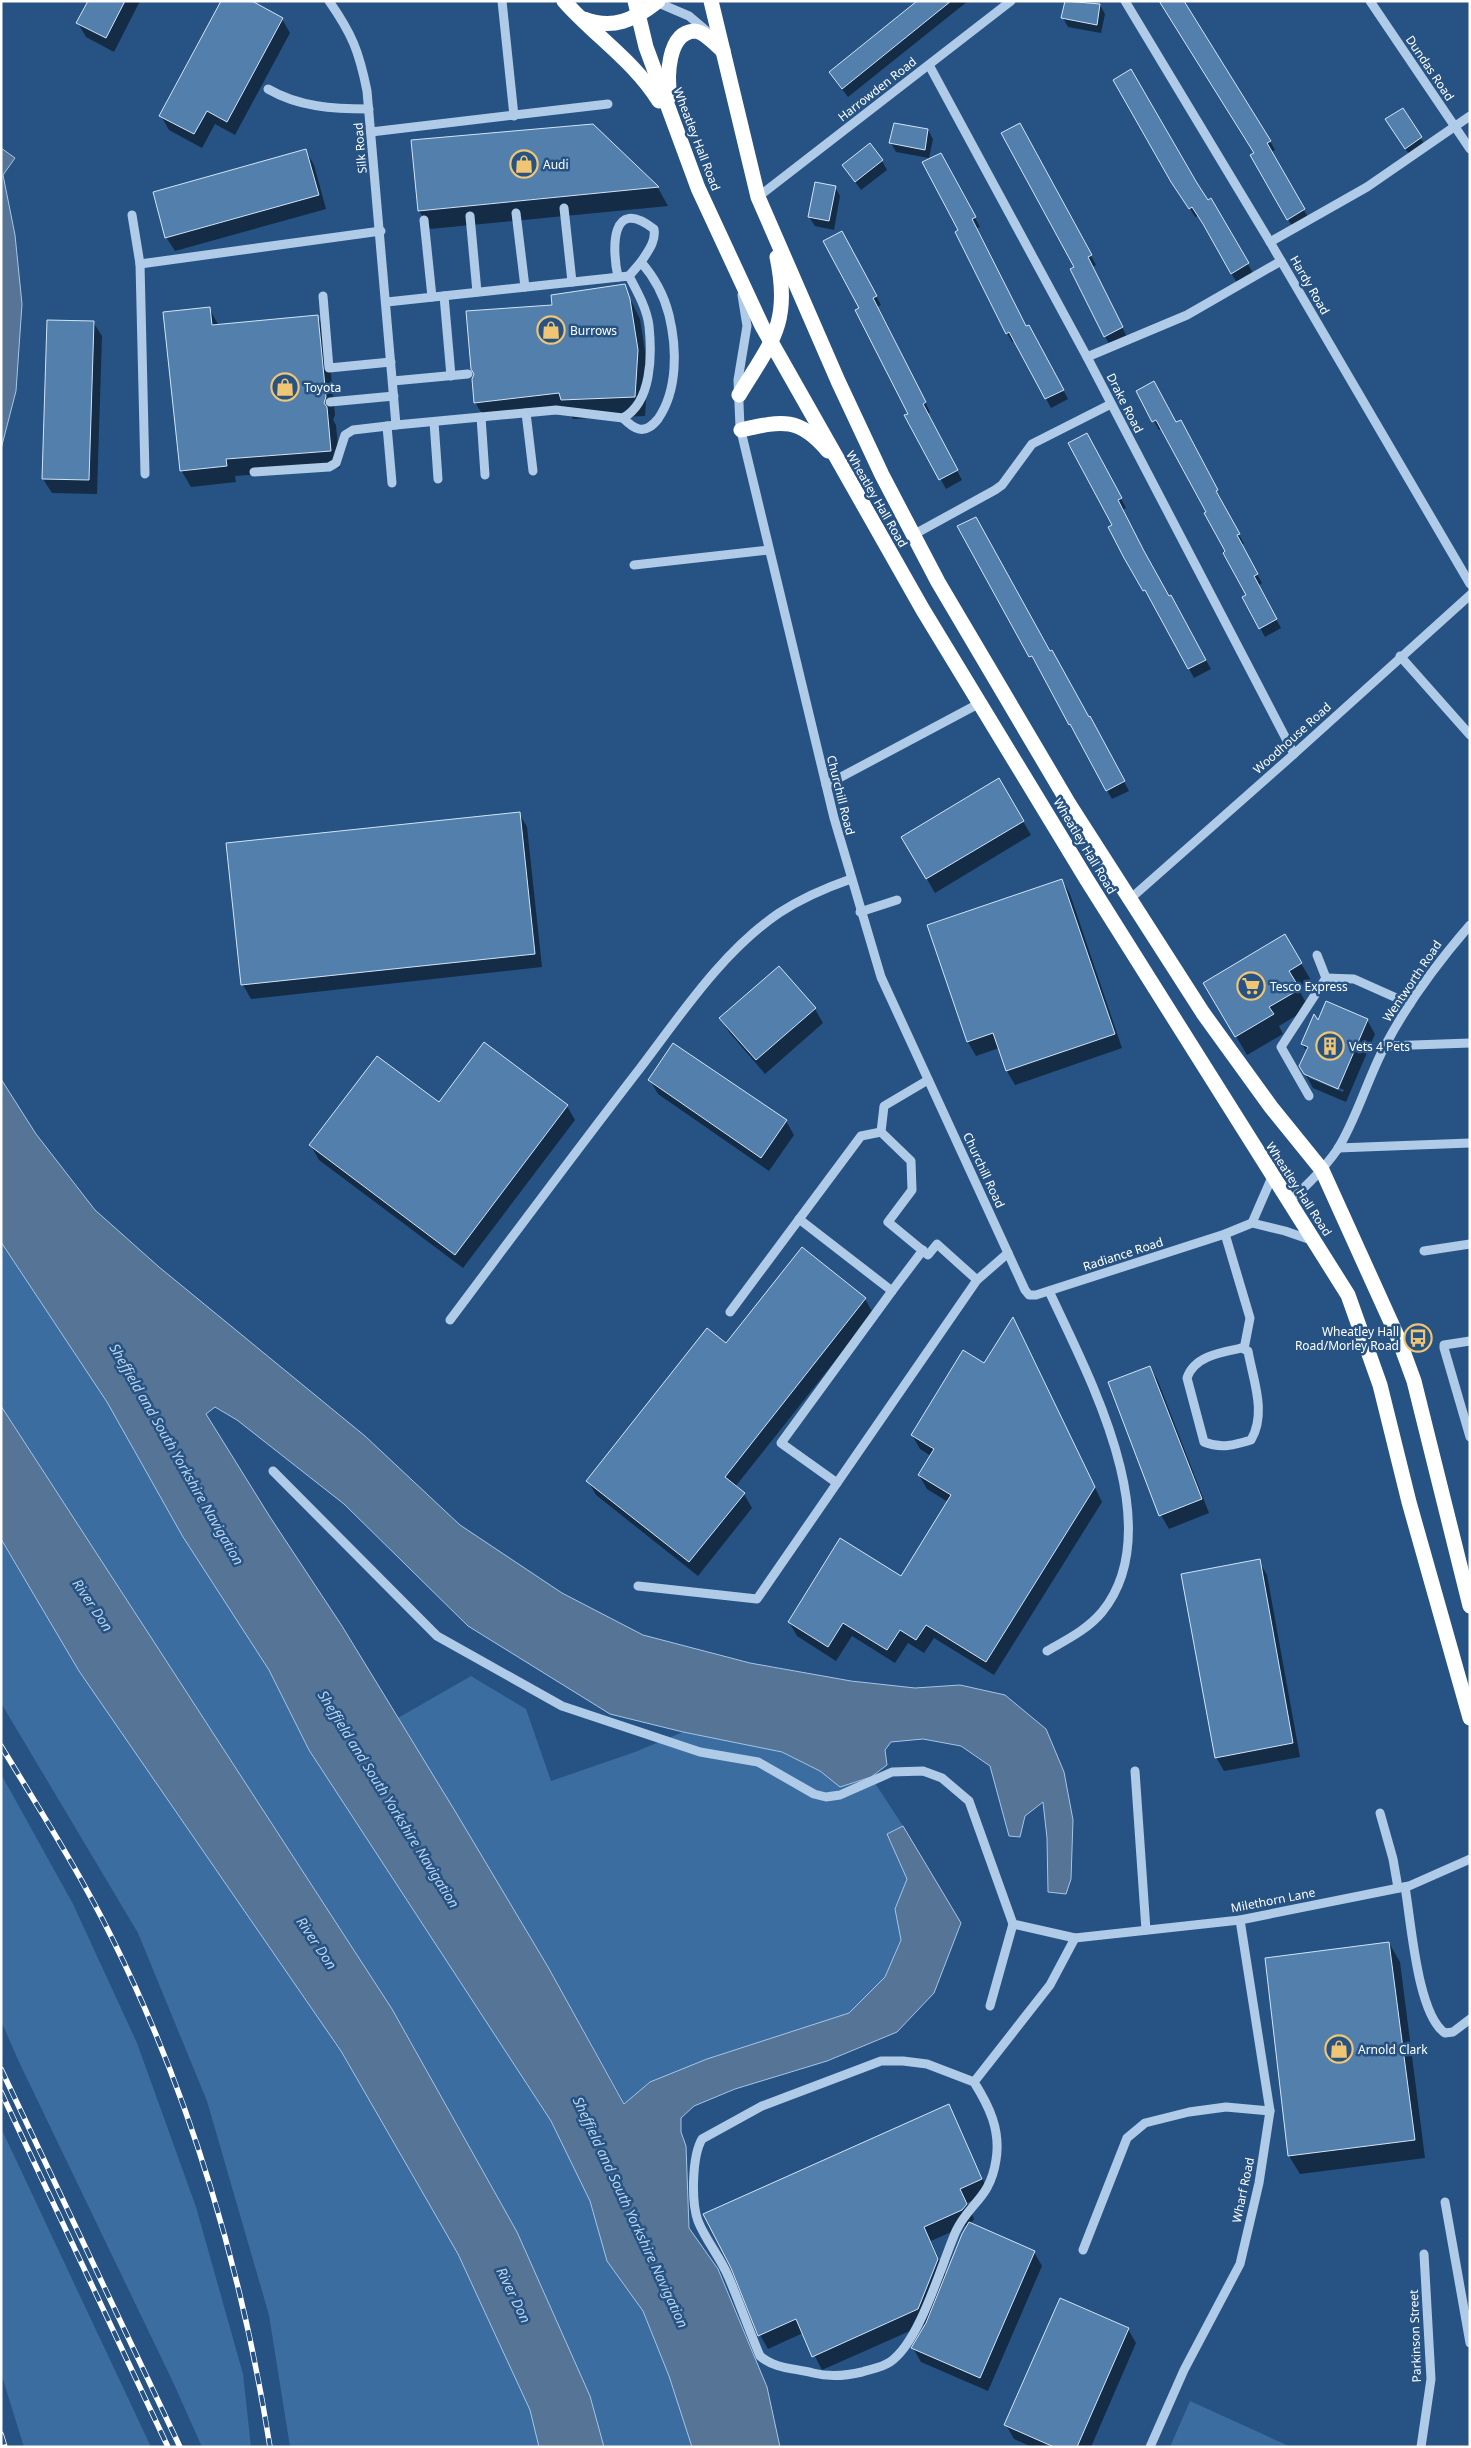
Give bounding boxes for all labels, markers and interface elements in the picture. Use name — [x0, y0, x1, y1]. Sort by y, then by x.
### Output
street label: Dundas Road — [1402, 32, 1458, 104]
street label: Harrowden Road — [834, 53, 920, 125]
street label: Wheatley Hall Road — [670, 85, 724, 193]
street label: Silk Road — [349, 122, 371, 174]
shop icon: Audi — [509, 149, 539, 179]
place label: Audi — [543, 156, 569, 173]
street label: Hardy Road — [1286, 252, 1334, 318]
shop icon: Burrows — [536, 315, 566, 345]
place label: Burrows — [570, 322, 617, 339]
street label: Drake Road — [1103, 370, 1147, 436]
shop icon: Toyota — [270, 372, 300, 402]
place label: Toyota — [304, 379, 341, 396]
street label: Wheatley Hall Road — [842, 448, 912, 550]
street label: Woodhouse Road — [1249, 698, 1335, 778]
street label: Churchill Road — [823, 753, 859, 837]
street label: Wheatley Hall Road — [1050, 795, 1120, 897]
street label: Wentworth Road — [1378, 937, 1446, 1025]
supermarket icon: Tesco Express — [1236, 971, 1266, 1001]
place label: Tesco Express — [1270, 978, 1348, 995]
building icon: Vets 4 Pets — [1315, 1031, 1345, 1061]
place label: Vets 4 Pets — [1349, 1038, 1410, 1055]
street label: Churchill Road — [959, 1129, 1009, 1211]
street label: Wheatley Hall Road — [1262, 1139, 1336, 1239]
street label: Radiance Road — [1081, 1233, 1165, 1275]
place label: Wheatley Hall Road/Morley Road — [1295, 1323, 1399, 1354]
bus stop icon: Wheatley Hall Road/Morley Road — [1403, 1323, 1433, 1353]
water label: Sheffield and South Yorkshire Navigation — [105, 1340, 249, 1568]
water label: River Don — [68, 1575, 118, 1635]
water label: Sheffield and South Yorkshire Navigation — [314, 1687, 464, 1911]
street label: Milethorn Lane — [1229, 1883, 1317, 1917]
water label: River Don — [292, 1913, 342, 1973]
shop icon: Arnold Clark — [1324, 2034, 1354, 2064]
place label: Arnold Clark — [1358, 2041, 1428, 2058]
water label: Sheffield and South Yorkshire Navigation — [569, 2093, 693, 2331]
street label: Wharf Road — [1228, 2156, 1258, 2224]
water label: River Don — [492, 2264, 536, 2326]
street label: Parkinson Street — [1405, 2289, 1425, 2383]

